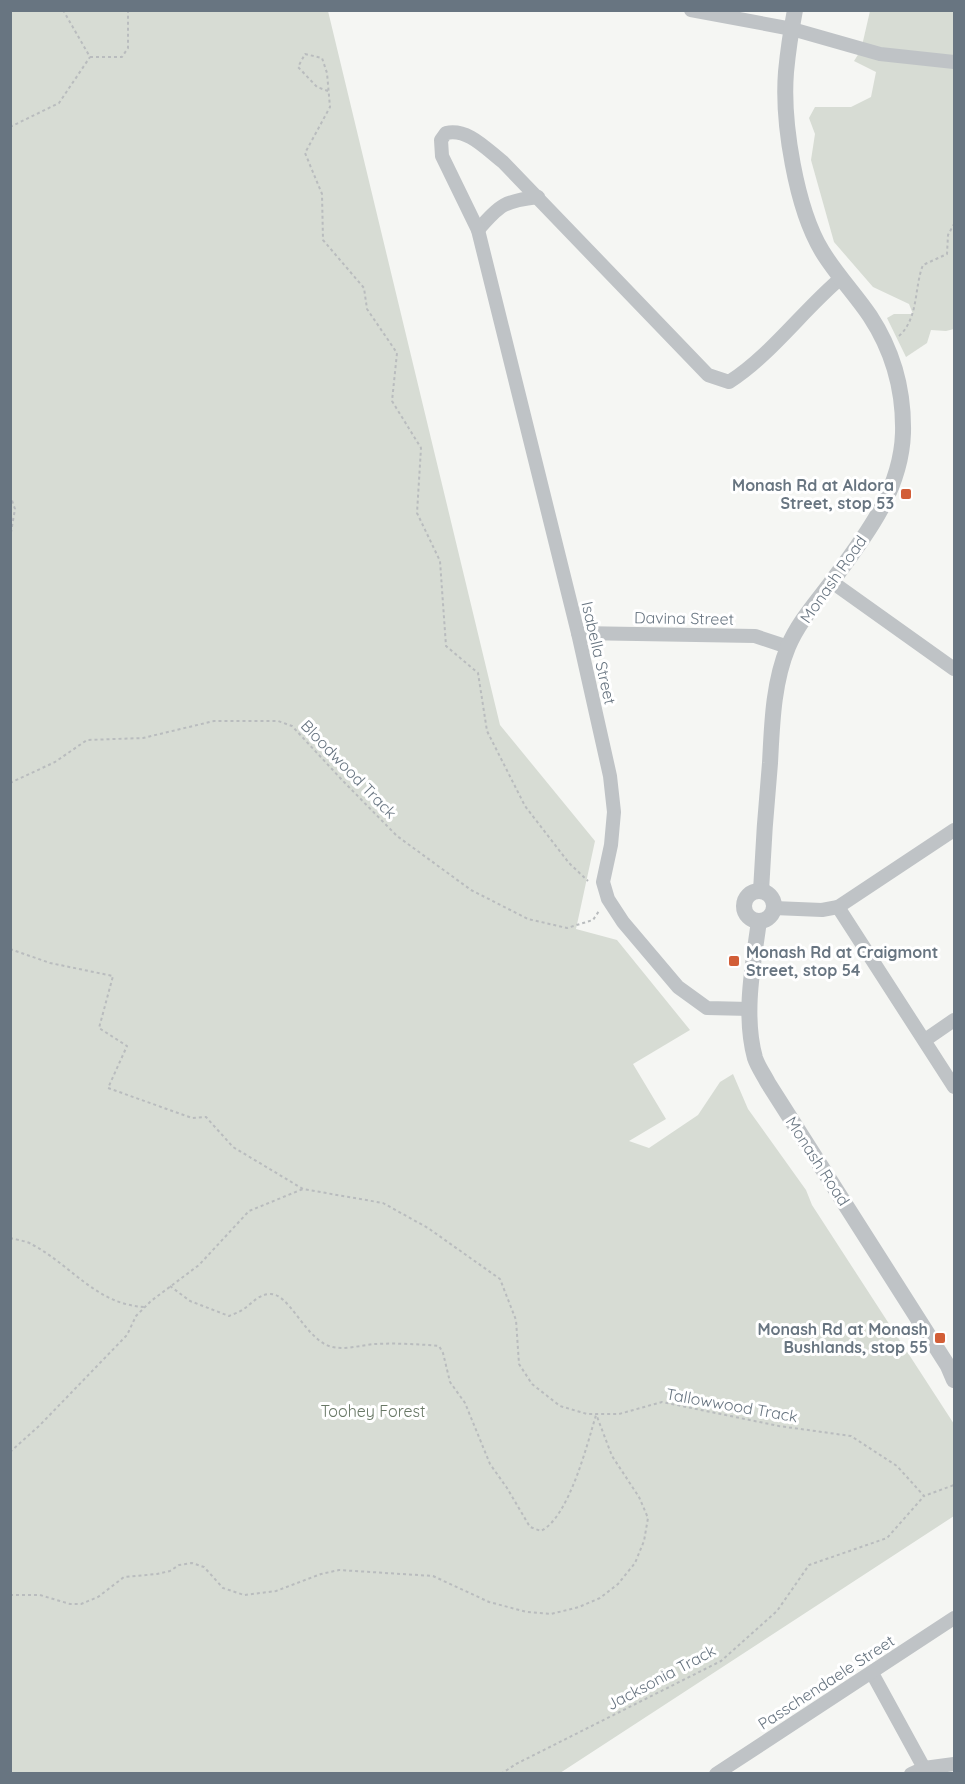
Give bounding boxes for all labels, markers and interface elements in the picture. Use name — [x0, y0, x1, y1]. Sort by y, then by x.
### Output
place label: Monash Rd at Aldora Street, stop 53 — [732, 475, 894, 513]
marker: Monash Rd at Aldora Street, stop 53 — [899, 487, 913, 501]
street label: Monash Road — [795, 531, 871, 627]
street label: Isabella Street — [577, 599, 621, 707]
street label: Davina Street — [634, 607, 734, 629]
street label: Bloodwood Track — [297, 715, 401, 823]
place label: Monash Rd at Craigmont Street, stop 54 — [746, 942, 938, 980]
marker: Monash Rd at Craigmont Street, stop 54 — [727, 954, 741, 968]
street label: Monash Road — [782, 1113, 854, 1209]
place label: Monash Rd at Monash Bushlands, stop 55 — [757, 1319, 928, 1357]
marker: Monash Rd at Monash Bushlands, stop 55 — [933, 1331, 947, 1345]
street label: Tallowwood Track — [665, 1384, 799, 1426]
park label: Toohey Forest — [321, 1401, 425, 1421]
street label: Passchendaele Street — [754, 1630, 898, 1734]
street label: Jacksonia Track — [603, 1640, 719, 1714]

